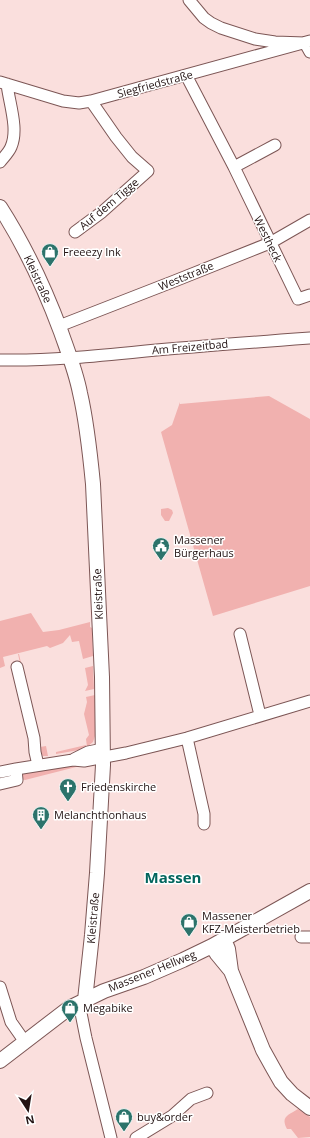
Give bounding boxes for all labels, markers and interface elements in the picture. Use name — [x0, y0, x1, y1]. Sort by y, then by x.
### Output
street label: Siegfriedstraße — [115, 66, 194, 101]
street label: Auf dem Tigge — [76, 174, 142, 233]
street label: Westheck — [251, 213, 286, 264]
shop icon: Freeezy Ink — [40, 242, 60, 267]
place label: Freeezy Ink — [63, 244, 121, 259]
street label: Kleistraße — [21, 252, 56, 305]
street label: Weststraße — [156, 258, 216, 293]
street label: Am Freizeitbad — [151, 336, 229, 357]
place label: Massener Bürgerhaus — [174, 532, 234, 560]
public building icon: Massener Bürgerhaus — [151, 536, 171, 561]
street label: Kleistraße — [89, 568, 106, 620]
church icon: Friedenskirche — [58, 777, 78, 802]
place label: Friedenskirche — [81, 779, 156, 794]
building icon: Melanchthonhaus — [31, 805, 51, 830]
place label: Melanchthonhaus — [54, 807, 147, 822]
district label: Massen — [145, 867, 201, 887]
street label: Kleistraße — [83, 892, 102, 944]
place label: Massener KFZ-Meisterbetrieb — [202, 908, 300, 936]
shop icon: Massener KFZ-Meisterbetrieb — [179, 912, 199, 937]
street label: Massener Hellweg — [106, 946, 198, 995]
shop icon: Megabike — [60, 998, 80, 1023]
place label: Megabike — [83, 1000, 133, 1015]
north arrow — [8, 1090, 48, 1130]
shop icon: buy&order — [114, 1107, 134, 1132]
place label: buy&order — [137, 1109, 193, 1124]
text: N — [24, 1112, 36, 1129]

